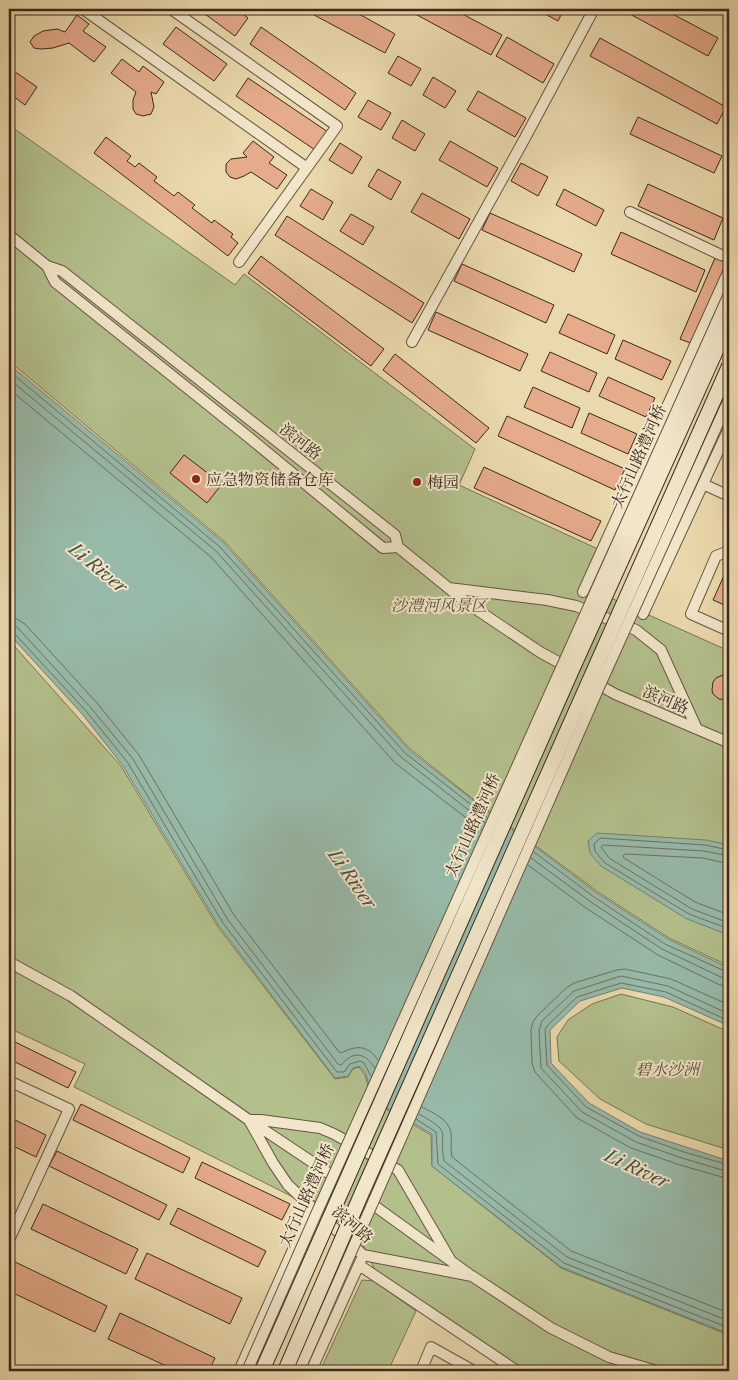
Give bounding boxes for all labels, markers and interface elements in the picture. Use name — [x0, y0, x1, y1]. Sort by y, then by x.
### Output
street label: 太行山路澧河桥 — [606, 401, 670, 511]
street label: 滨河路 — [276, 418, 326, 464]
place label: 应急物资储备仓库 — [206, 469, 334, 489]
place label: 梅园 — [427, 472, 459, 492]
marker: 应急物资储备仓库 — [190, 473, 202, 485]
marker: 梅园 — [411, 476, 423, 488]
water label: Li River — [63, 537, 133, 599]
park label: 沙澧河风景区 — [391, 595, 489, 615]
street label: 滨河路 — [640, 680, 692, 718]
street label: 太行山路澧河桥 — [440, 770, 504, 880]
water label: Li River — [322, 843, 382, 915]
park label: 碧水沙洲 — [635, 1059, 702, 1079]
street label: 太行山路澧河桥 — [274, 1140, 338, 1250]
water label: Li River — [600, 1144, 674, 1194]
street label: 滨河路 — [328, 1201, 378, 1247]

